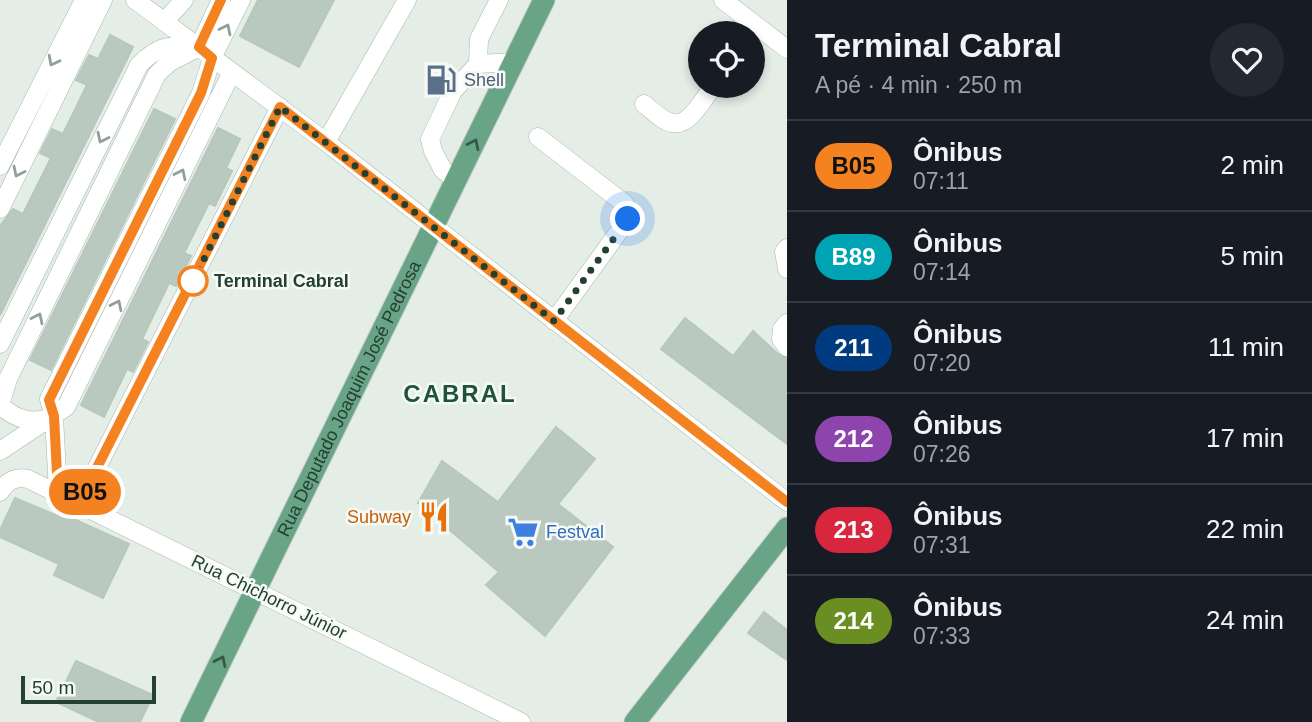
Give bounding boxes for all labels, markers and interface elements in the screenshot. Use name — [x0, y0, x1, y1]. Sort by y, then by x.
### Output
map controls — [688, 21, 765, 98]
button: locate — [688, 21, 765, 98]
button: heart — [1210, 23, 1284, 97]
one-way arrow — [218, 24, 232, 36]
text: Terminal Cabral — [815, 27, 1062, 64]
one-way arrow — [48, 54, 62, 66]
fuel station icon: Shell — [424, 63, 458, 97]
place label: Shell — [464, 70, 504, 90]
text: A pé · 4 min · 250 m — [815, 72, 1022, 98]
one-way arrow — [96, 131, 110, 143]
text: Ônibus — [913, 137, 1003, 167]
one-way arrow — [466, 139, 480, 151]
text: 2 min — [1220, 150, 1284, 180]
text: B05 — [831, 152, 876, 179]
one-way arrow — [12, 165, 26, 177]
text: 07:11 — [913, 168, 969, 194]
one-way arrow — [173, 169, 187, 181]
your location — [610, 201, 645, 236]
text: Ônibus — [913, 228, 1003, 258]
text: 5 min — [1220, 241, 1284, 271]
text: B89 — [831, 243, 876, 270]
street label: Rua Deputado Joaquim José Pedrosa — [273, 257, 425, 540]
text: 07:14 — [913, 259, 971, 285]
marker: Terminal Cabral — [178, 266, 208, 296]
place label: Terminal Cabral — [214, 271, 349, 291]
one-way arrow — [109, 300, 123, 312]
one-way arrow — [30, 313, 44, 325]
text: Ônibus — [913, 319, 1003, 349]
text: 11 min — [1208, 332, 1284, 362]
text: 211 — [834, 334, 873, 361]
text: 07:20 — [913, 350, 971, 376]
district label: CABRAL — [403, 380, 517, 407]
text: Ônibus — [913, 410, 1003, 440]
text: 17 min — [1206, 423, 1284, 453]
text: 212 — [833, 425, 874, 452]
text: 07:26 — [913, 441, 971, 467]
line badge: B05 — [45, 469, 125, 515]
text: B05 — [63, 478, 107, 505]
restaurant icon: Subway — [417, 500, 451, 534]
text: Ônibus — [913, 501, 1003, 531]
place label: Subway — [347, 507, 411, 527]
text: 22 min — [1206, 514, 1284, 544]
supermarket icon: Festval — [506, 515, 540, 549]
text: 213 — [833, 516, 874, 543]
place label: Festval — [546, 522, 604, 542]
text: 07:31 — [913, 532, 971, 558]
street label: Rua Chichorro Júnior — [188, 551, 350, 643]
text: Ônibus — [913, 592, 1003, 622]
text: 24 min — [1206, 605, 1284, 635]
text: 214 — [833, 607, 874, 634]
text: 07:33 — [913, 623, 971, 649]
one-way arrow — [213, 656, 227, 668]
scale bar — [21, 673, 156, 705]
text: 50 m — [32, 677, 74, 698]

